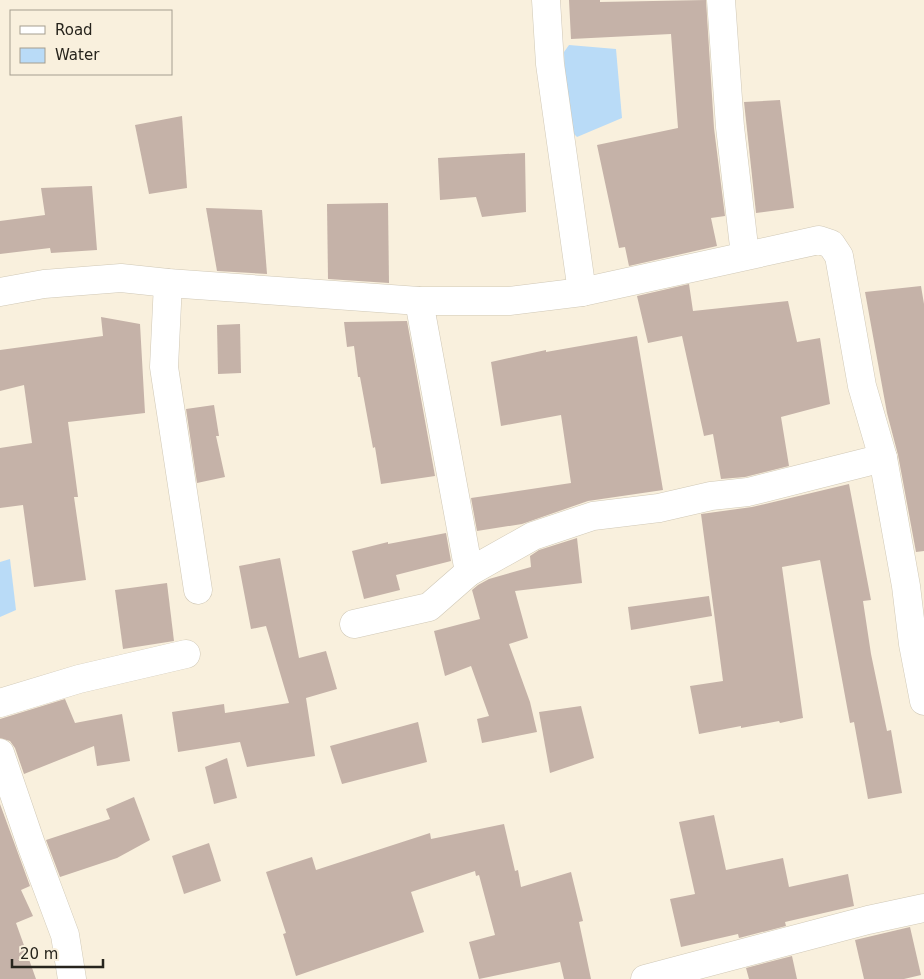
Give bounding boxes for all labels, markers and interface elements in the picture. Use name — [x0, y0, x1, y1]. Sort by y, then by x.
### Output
legend — [10, 10, 172, 75]
text: Road — [55, 21, 93, 39]
text: Water — [55, 46, 100, 64]
scale bar — [12, 936, 104, 968]
text: 20 m — [20, 945, 58, 963]

